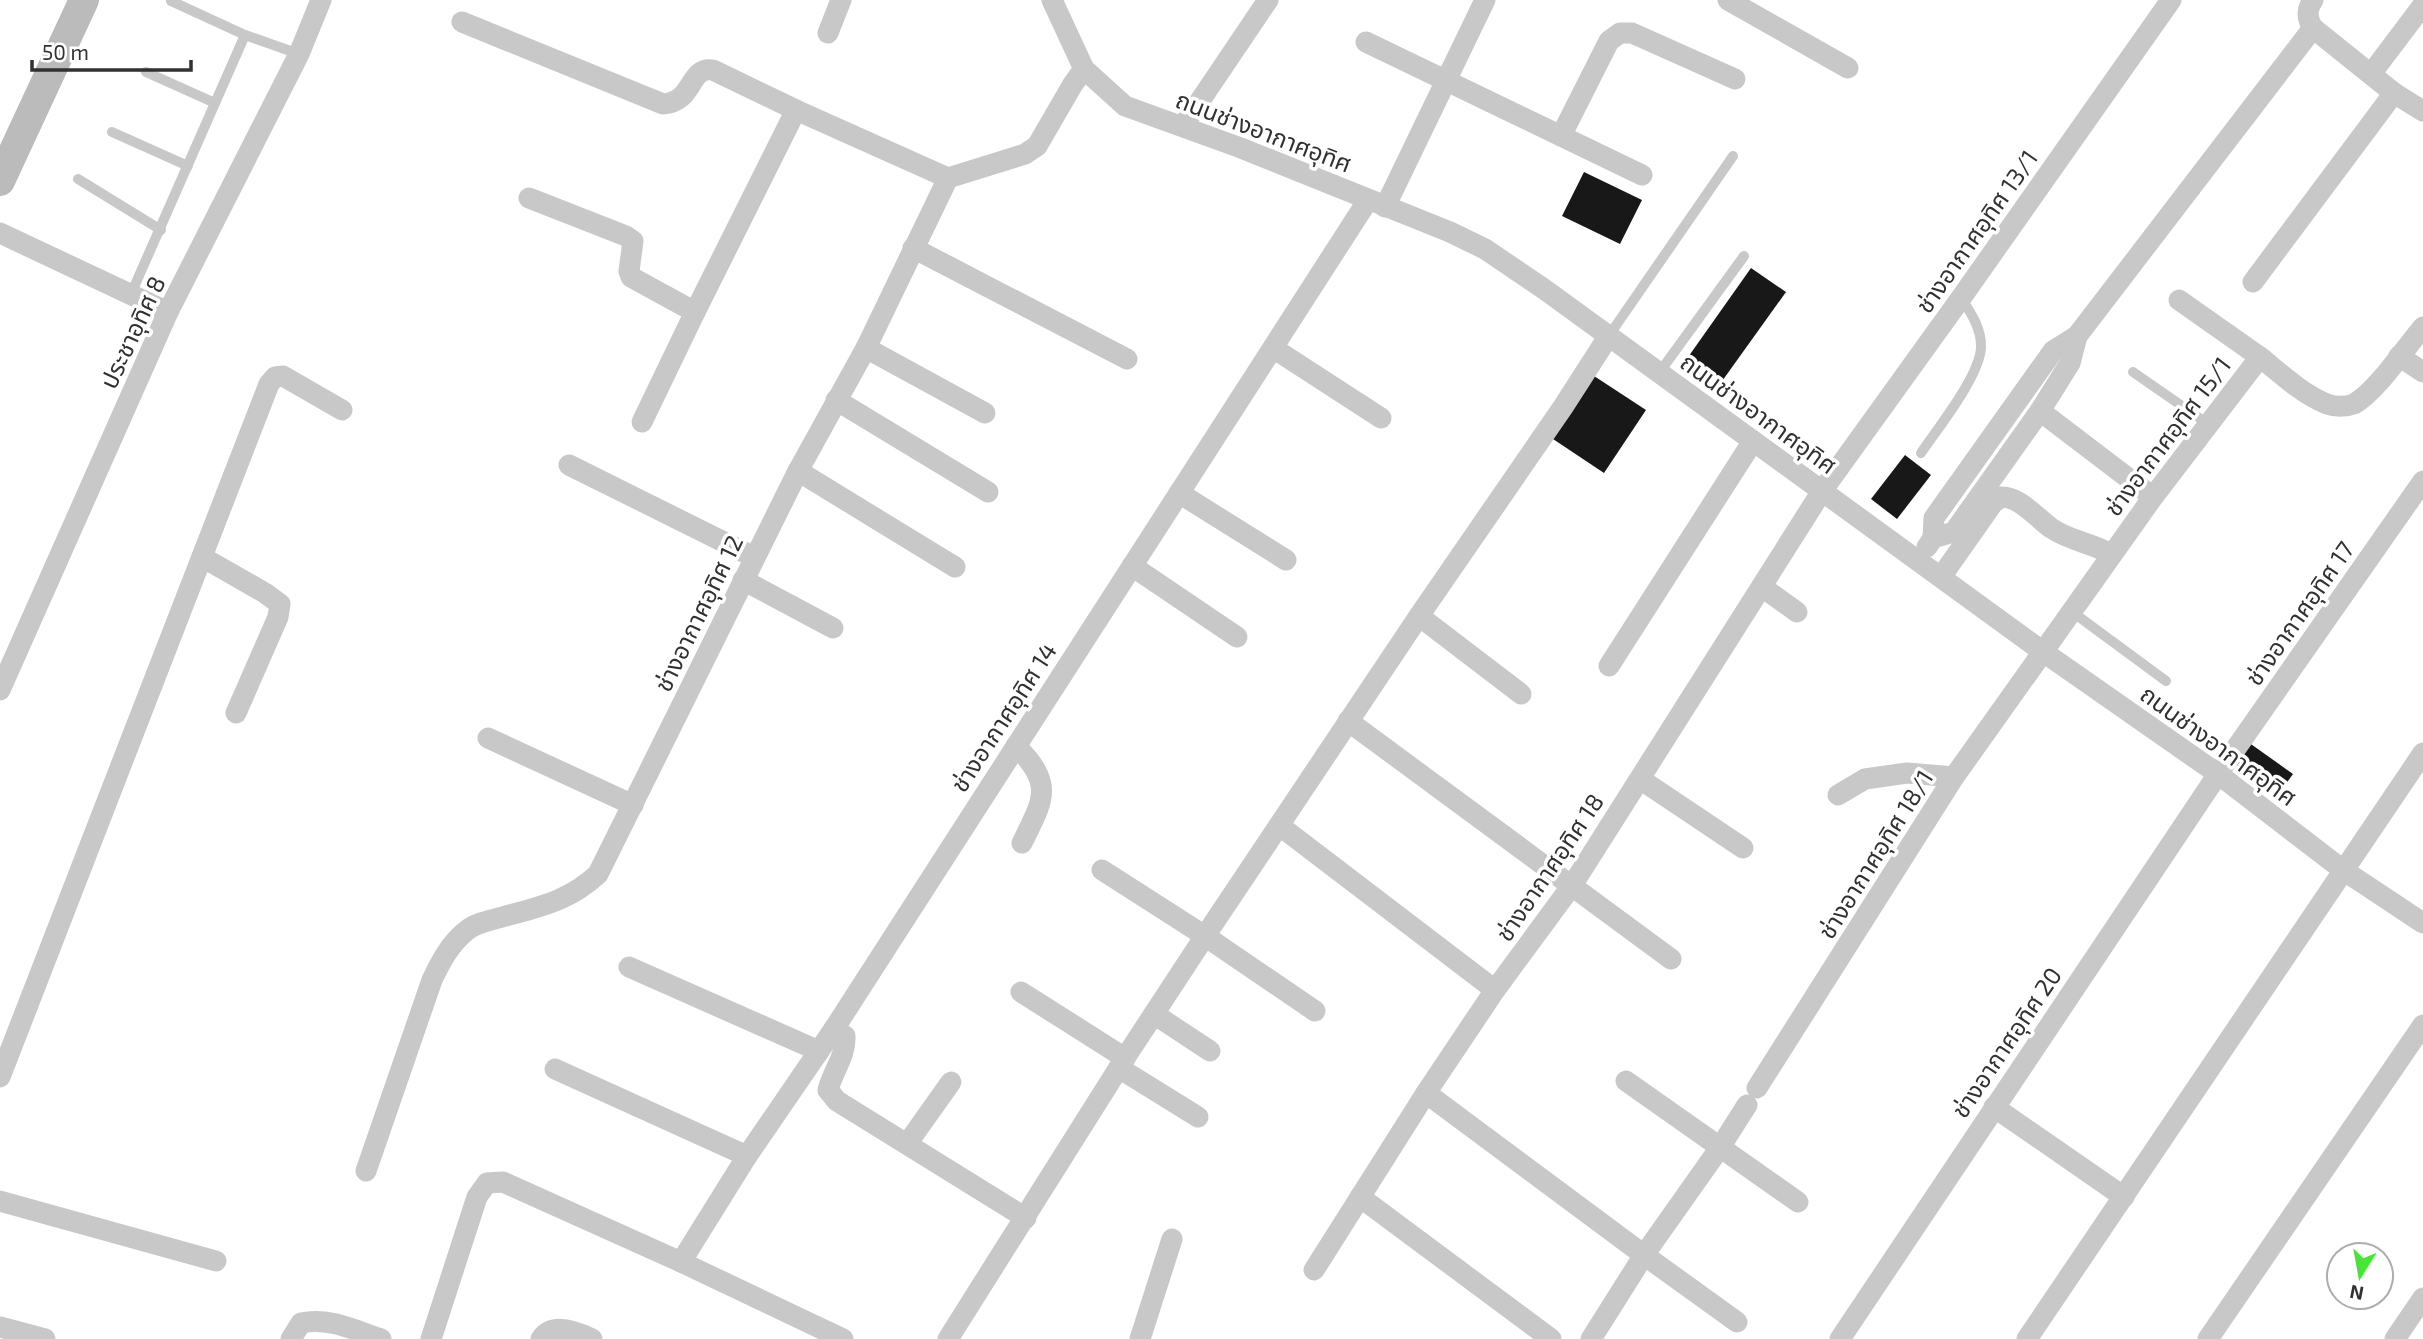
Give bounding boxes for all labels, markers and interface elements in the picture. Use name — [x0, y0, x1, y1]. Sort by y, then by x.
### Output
scale bar — [32, 28, 191, 72]
text: 50 m — [42, 39, 89, 64]
street label: ถนนช่างอากาศอุทิศ — [1171, 84, 1356, 180]
street label: ช่างอากาศอุทิศ 13/1 — [1909, 144, 2045, 319]
street label: ประชาอุทิศ 8 — [93, 271, 172, 394]
street label: ถนนช่างอากาศอุทิศ — [1674, 347, 1843, 481]
street label: ช่างอากาศอุทิศ 15/1 — [2098, 351, 2238, 523]
street label: ช่างอากาศอุทิศ 12 — [648, 530, 750, 697]
street label: ช่างอากาศอุทิศ 17 — [2239, 535, 2361, 692]
street label: ช่างอากาศอุทิศ 14 — [944, 637, 1064, 798]
street label: ถนนช่างอากาศอุทิศ — [2134, 679, 2303, 813]
street label: ช่างอากาศอุทิศ 18/1 — [1811, 764, 1940, 945]
street label: ช่างอากาศอุทิศ 18 — [1489, 788, 1611, 947]
street label: ช่างอากาศอุทิศ 20 — [1945, 961, 2069, 1124]
north arrow — [2325, 1241, 2395, 1311]
text: N — [2348, 1281, 2366, 1306]

